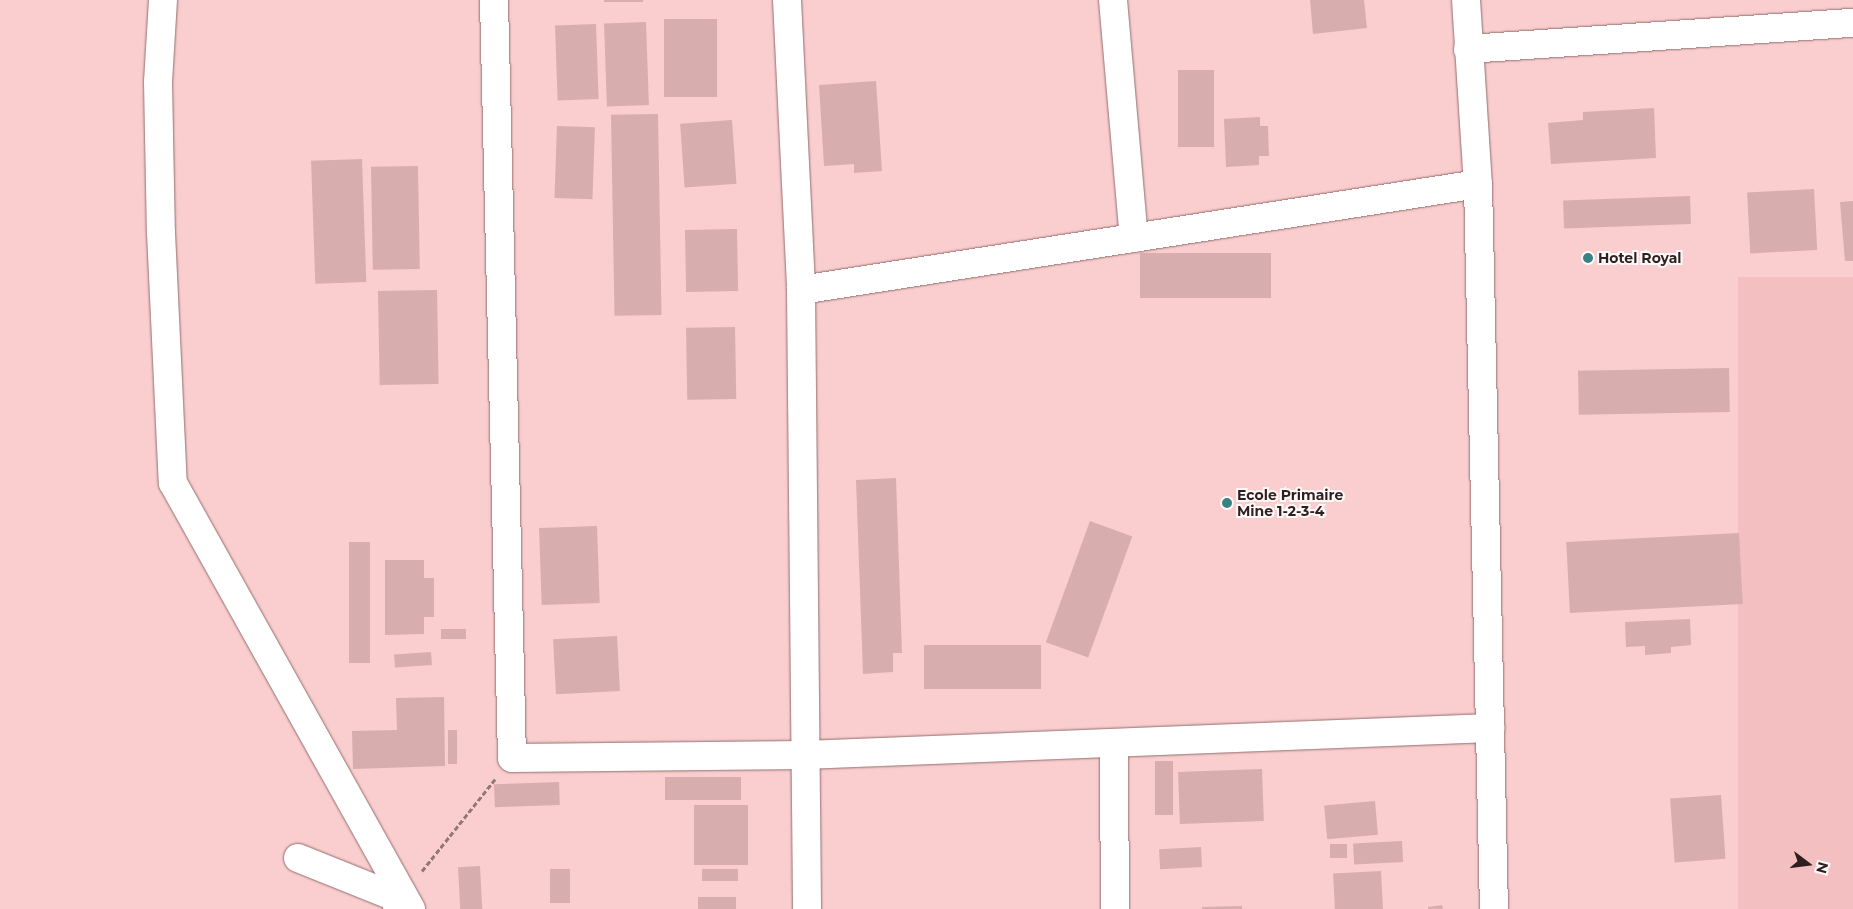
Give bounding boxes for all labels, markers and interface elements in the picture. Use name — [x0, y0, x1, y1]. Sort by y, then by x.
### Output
place label: Hotel Royal — [1598, 250, 1682, 266]
marker: Hotel Royal — [1582, 252, 1594, 264]
place label: Ecole Primaire Mine 1-2-3-4 — [1237, 487, 1343, 520]
marker: Ecole Primaire Mine 1-2-3-4 — [1221, 497, 1233, 509]
north arrow — [1783, 839, 1833, 889]
text: N — [1812, 860, 1833, 876]

